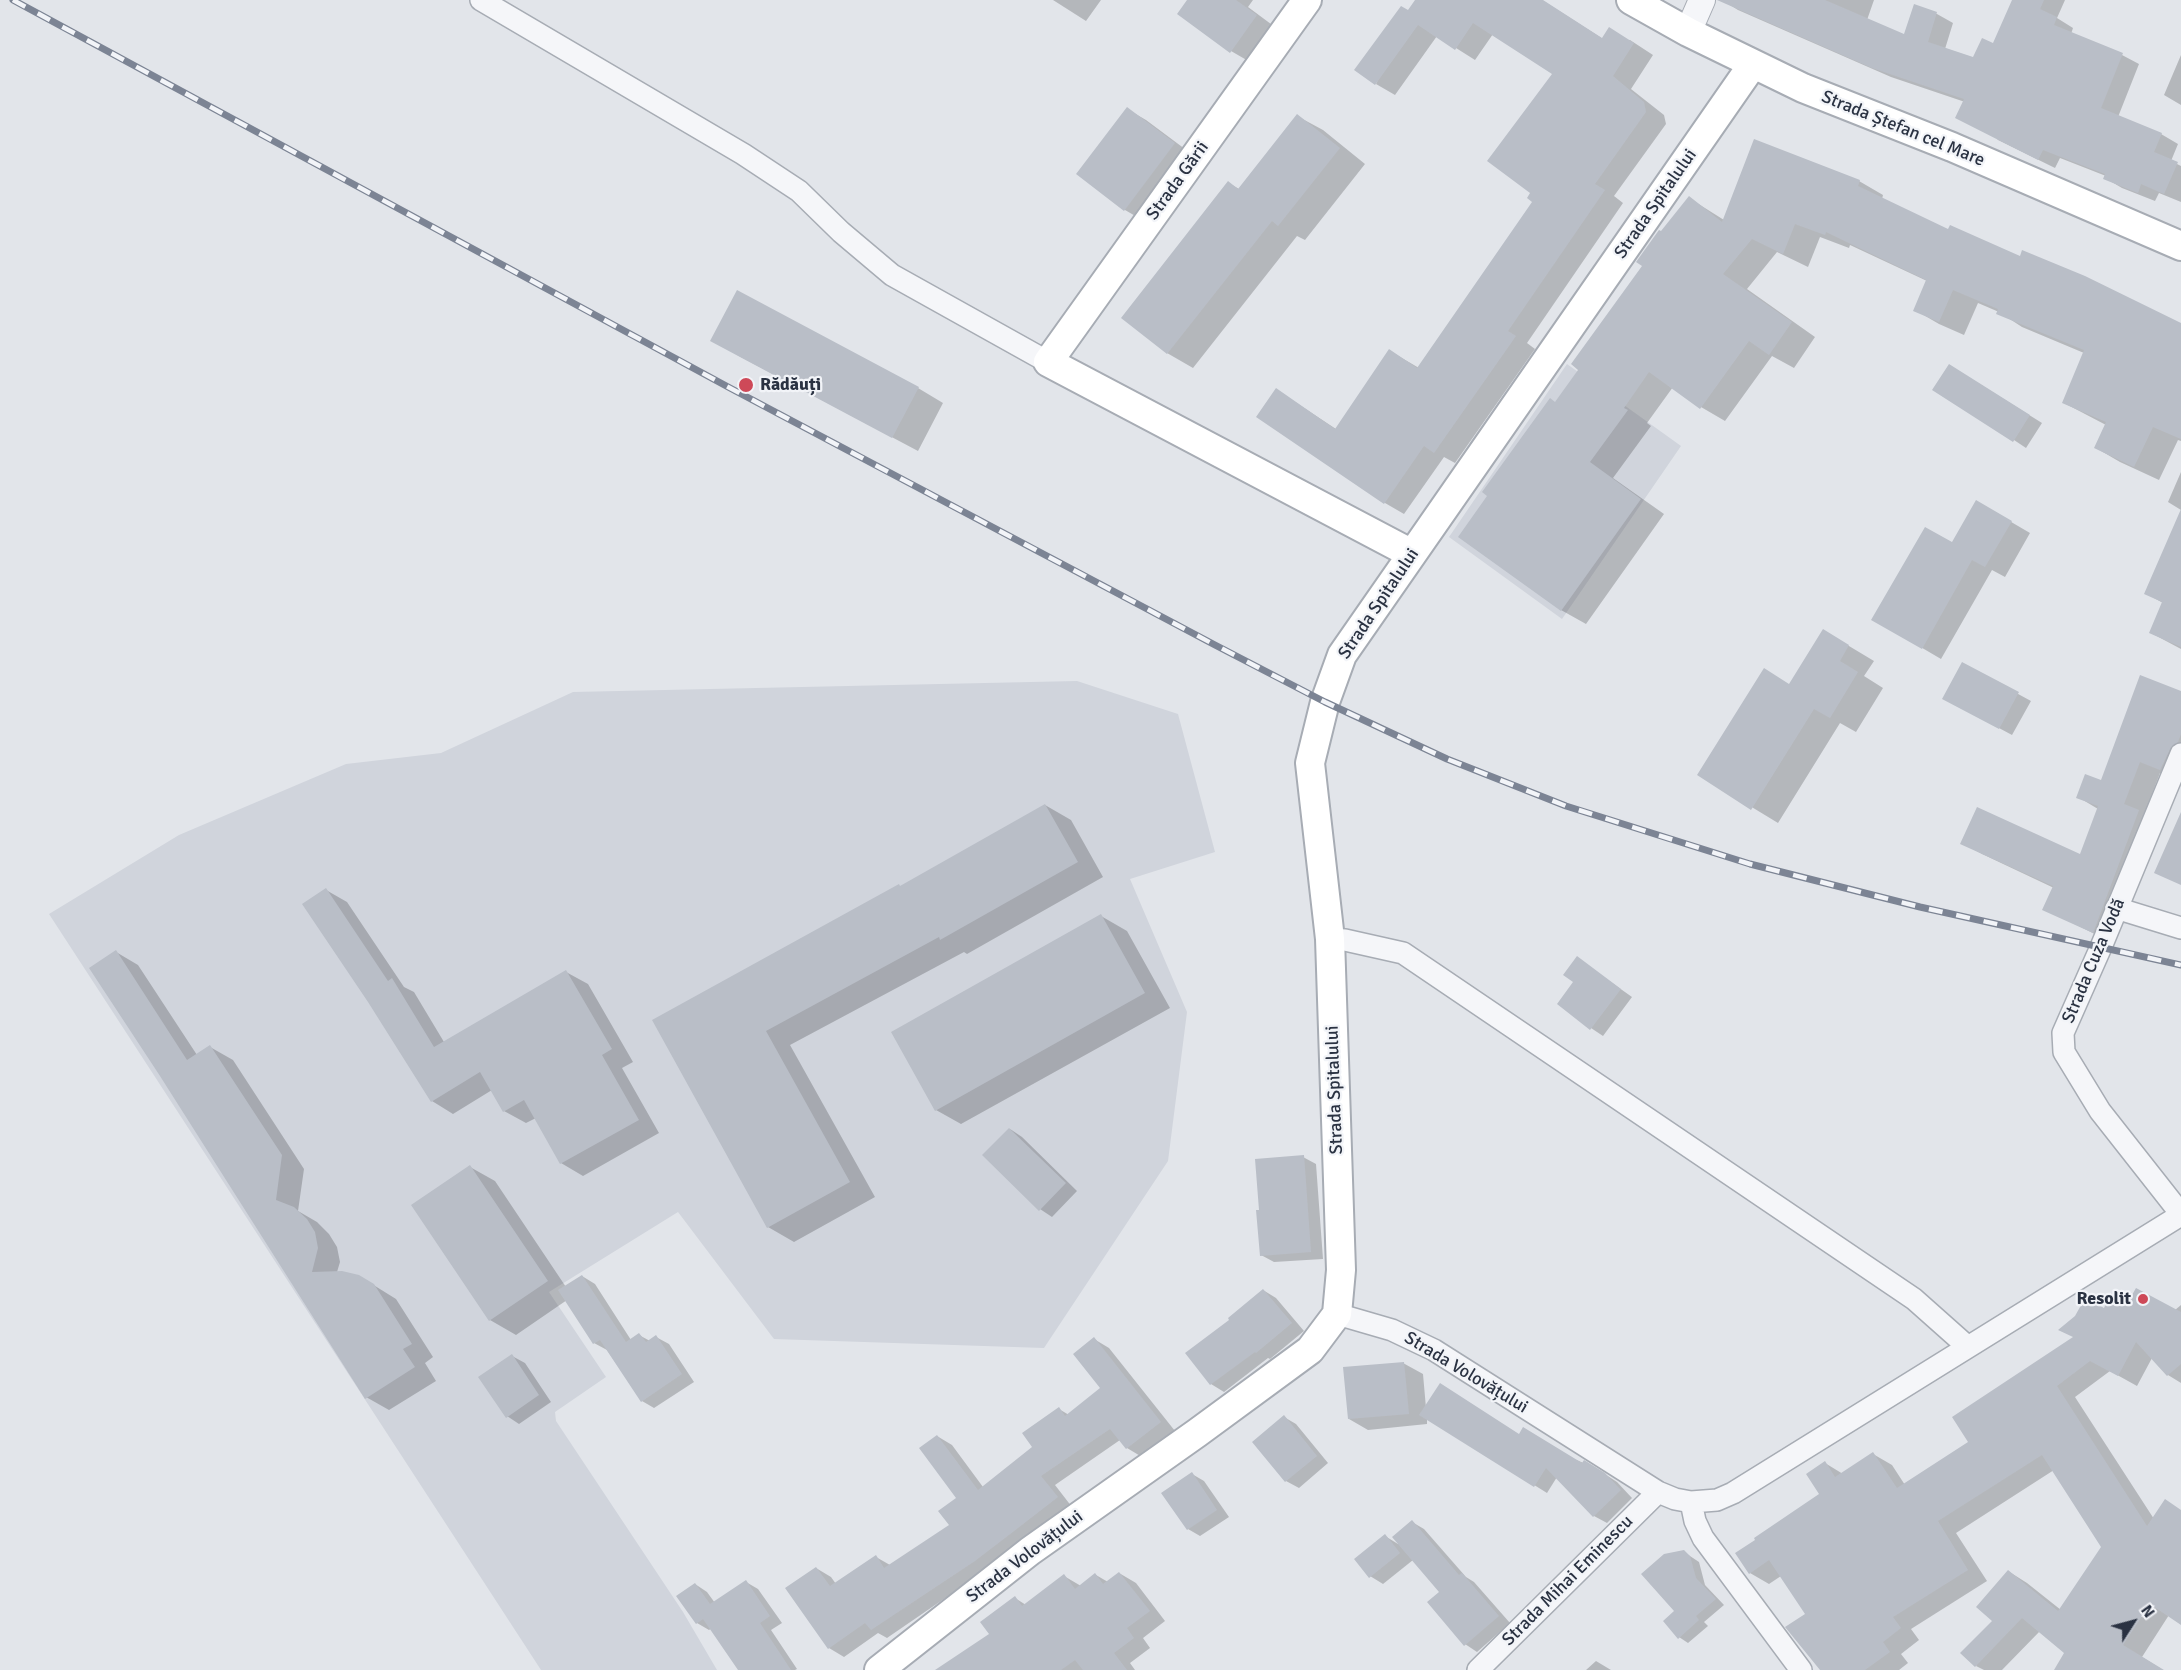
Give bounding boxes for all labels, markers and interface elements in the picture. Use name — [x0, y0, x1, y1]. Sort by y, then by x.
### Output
street label: Strada Ștefan cel Mare — [1818, 86, 1988, 172]
street label: Strada Gării — [1142, 137, 1214, 225]
street label: Strada Spitalului — [1610, 145, 1702, 263]
place label: Rădăuți — [760, 374, 821, 396]
marker: Rădăuți — [737, 376, 755, 394]
street label: Strada Spitalului — [1334, 545, 1424, 663]
street label: Strada Cuza Vodă — [2058, 895, 2130, 1027]
street label: Strada Spitalului — [1322, 1025, 1348, 1155]
place label: Resolit — [2076, 1288, 2131, 1310]
marker: Resolit — [2136, 1292, 2150, 1306]
street label: Strada Volovățului — [1400, 1328, 1532, 1418]
street label: Strada Volovățului — [962, 1506, 1088, 1608]
street label: Strada Mihai Eminescu — [1498, 1511, 1638, 1651]
north arrow — [2103, 1592, 2163, 1652]
text: N — [2136, 1601, 2159, 1622]

